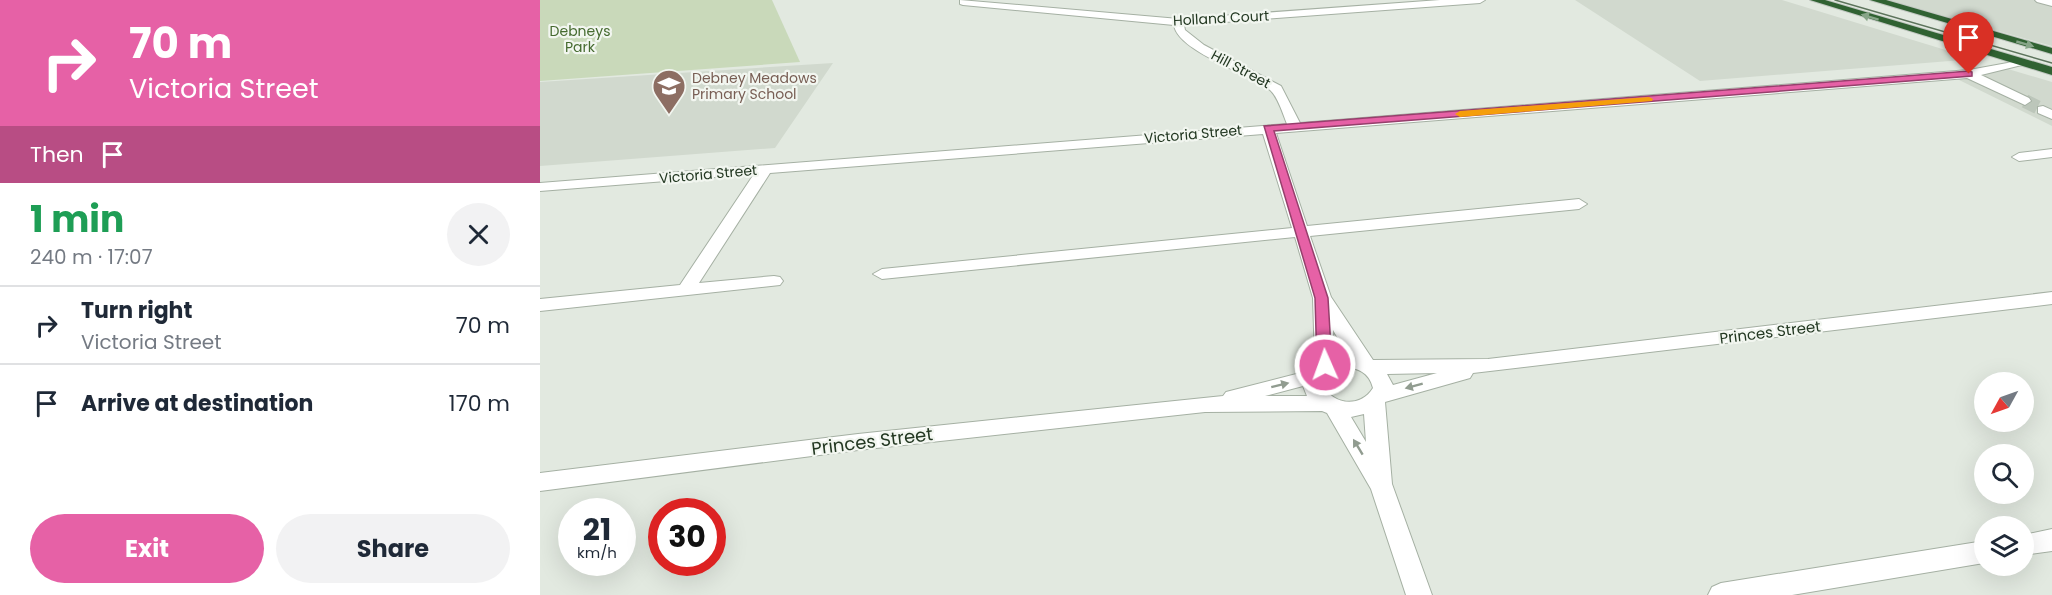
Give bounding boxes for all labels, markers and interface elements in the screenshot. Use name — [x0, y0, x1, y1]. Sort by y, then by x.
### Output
street label: Holland Court — [1172, 5, 1270, 31]
one-way arrow — [1861, 12, 1879, 21]
pin — [1943, 12, 1994, 74]
text: 70 m — [129, 14, 232, 73]
park label: Debneys Park — [550, 21, 610, 57]
icon: arrive — [1952, 21, 1985, 54]
icon: right — [30, 24, 108, 102]
one-way arrow — [2016, 39, 2034, 49]
street label: Hill Street — [1208, 45, 1274, 93]
school or university icon: Debney Meadows Primary School — [651, 68, 687, 115]
place label: Debney Meadows Primary School — [692, 68, 817, 104]
text: Victoria Street — [129, 70, 319, 107]
street label: Victoria Street — [1143, 120, 1243, 148]
icon: arrive — [96, 138, 129, 171]
text: Then — [30, 139, 84, 170]
street label: Victoria Street — [658, 160, 758, 188]
text: 1 min — [30, 194, 124, 245]
button: close — [447, 203, 510, 266]
text: 240 m · 17:07 — [30, 243, 153, 271]
text: Turn right — [81, 295, 192, 326]
icon: right — [30, 309, 63, 342]
text: 70 m — [456, 310, 510, 341]
street label: Princes Street — [1718, 315, 1822, 349]
text: Victoria Street — [81, 328, 221, 356]
position arrow — [1293, 333, 1357, 397]
north arrow — [1974, 372, 2034, 432]
map controls — [1974, 372, 2034, 576]
one-way arrow — [1270, 379, 1289, 389]
one-way arrow — [1405, 382, 1423, 392]
icon: arrive — [30, 387, 63, 420]
text: Arrive at destination — [81, 388, 313, 419]
text: 170 m — [449, 388, 510, 419]
street label: Princes Street — [810, 421, 934, 461]
one-way arrow — [1352, 439, 1363, 455]
button: search — [1974, 444, 2034, 504]
speed limit sign: 30 — [648, 498, 726, 576]
text: 21 — [583, 508, 611, 551]
button: Exit — [30, 514, 264, 583]
button: Share — [276, 514, 510, 583]
button: layers — [1974, 516, 2034, 576]
text: km/h — [577, 542, 617, 563]

